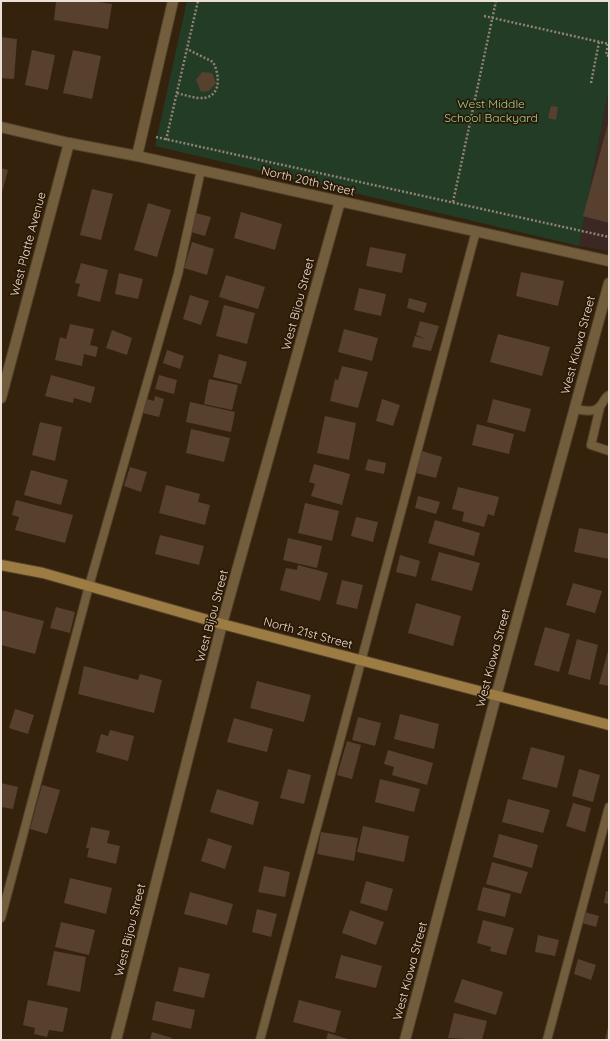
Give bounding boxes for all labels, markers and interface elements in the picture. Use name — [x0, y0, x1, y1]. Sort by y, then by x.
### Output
park label: West Middle School Backyard — [444, 96, 538, 125]
street label: North 20th Street — [260, 162, 356, 199]
street label: West Platte Avenue — [6, 190, 49, 298]
street label: West Bijou Street — [278, 256, 317, 352]
street label: West Kiowa Street — [557, 294, 598, 396]
street label: West Bijou Street — [192, 568, 231, 664]
street label: West Kiowa Street — [472, 607, 513, 709]
street label: North 21st Street — [262, 613, 354, 652]
street label: West Bijou Street — [111, 882, 148, 978]
street label: West Kiowa Street — [389, 920, 430, 1022]

